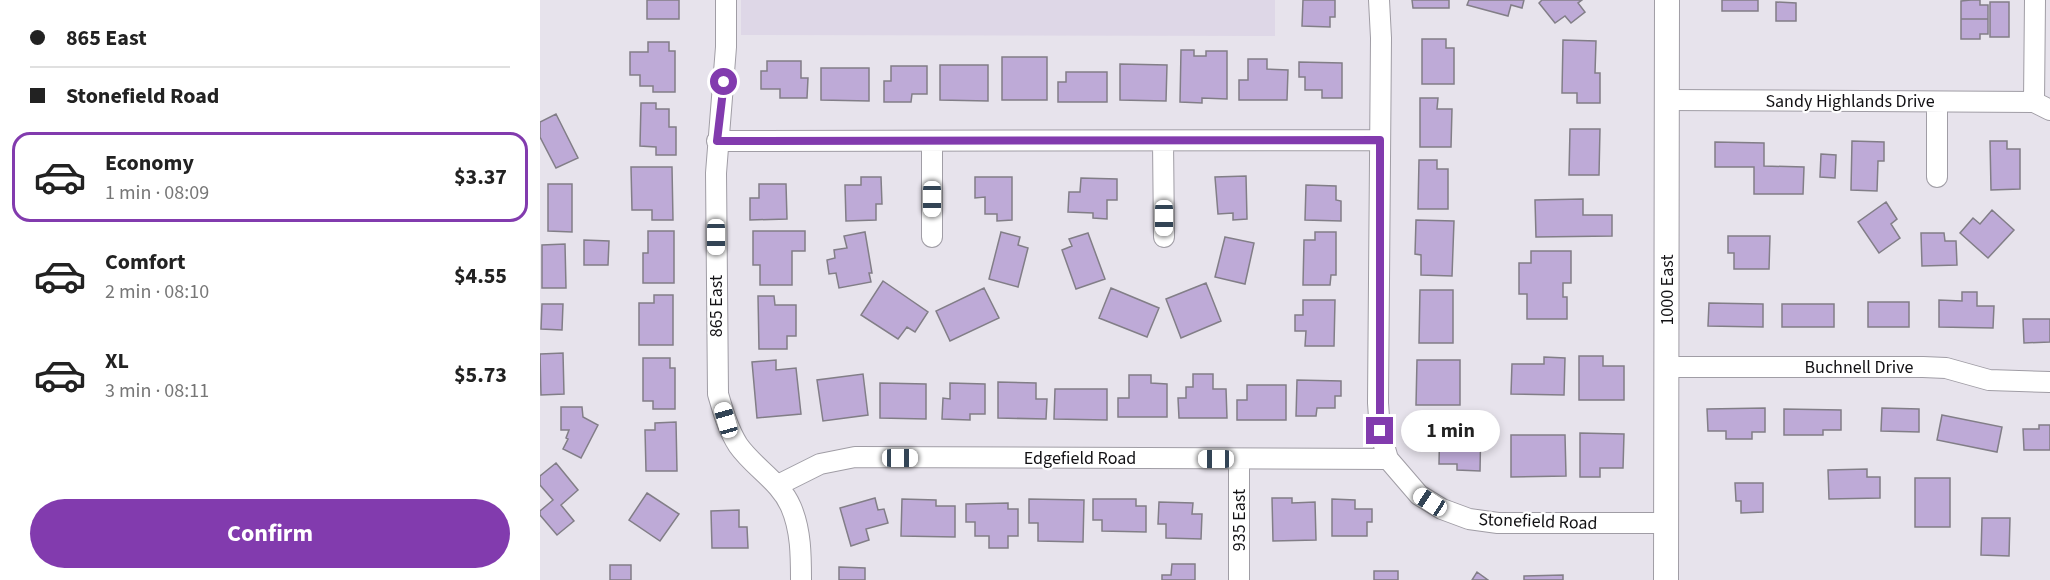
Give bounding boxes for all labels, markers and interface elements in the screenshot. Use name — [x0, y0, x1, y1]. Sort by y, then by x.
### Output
text: 865 East — [66, 22, 147, 54]
route start — [710, 68, 737, 95]
text: Stonefield Road — [66, 80, 219, 112]
street label: Sandy Highlands Drive — [1765, 89, 1935, 114]
text: Economy — [105, 147, 194, 179]
icon: car — [33, 150, 87, 204]
text: $3.37 — [454, 161, 507, 193]
text: 1 min · 08:09 — [105, 179, 209, 207]
car — [923, 181, 941, 217]
car — [1155, 200, 1173, 236]
car — [707, 219, 725, 255]
text: Comfort — [105, 246, 186, 278]
icon: car — [33, 249, 87, 303]
street label: 1000 East — [1655, 254, 1680, 326]
text: $4.55 — [454, 260, 507, 292]
street label: 865 East — [704, 275, 729, 337]
text: 2 min · 08:10 — [105, 278, 209, 306]
text: XL — [105, 345, 129, 377]
icon: car — [33, 348, 87, 402]
street label: Buchnell Drive — [1805, 355, 1914, 380]
text: $5.73 — [454, 359, 507, 391]
text: 3 min · 08:11 — [105, 377, 209, 405]
car — [712, 400, 740, 440]
callout: 1 min — [1401, 410, 1500, 452]
route end — [1366, 417, 1393, 444]
text: 1 min — [1426, 417, 1475, 445]
street label: Edgefield Road — [1024, 446, 1136, 471]
car — [882, 449, 918, 467]
car — [1198, 450, 1234, 468]
car — [1410, 485, 1450, 519]
street label: 935 East — [1227, 489, 1252, 551]
button: Confirm — [30, 499, 510, 568]
street label: Stonefield Road — [1478, 507, 1598, 536]

